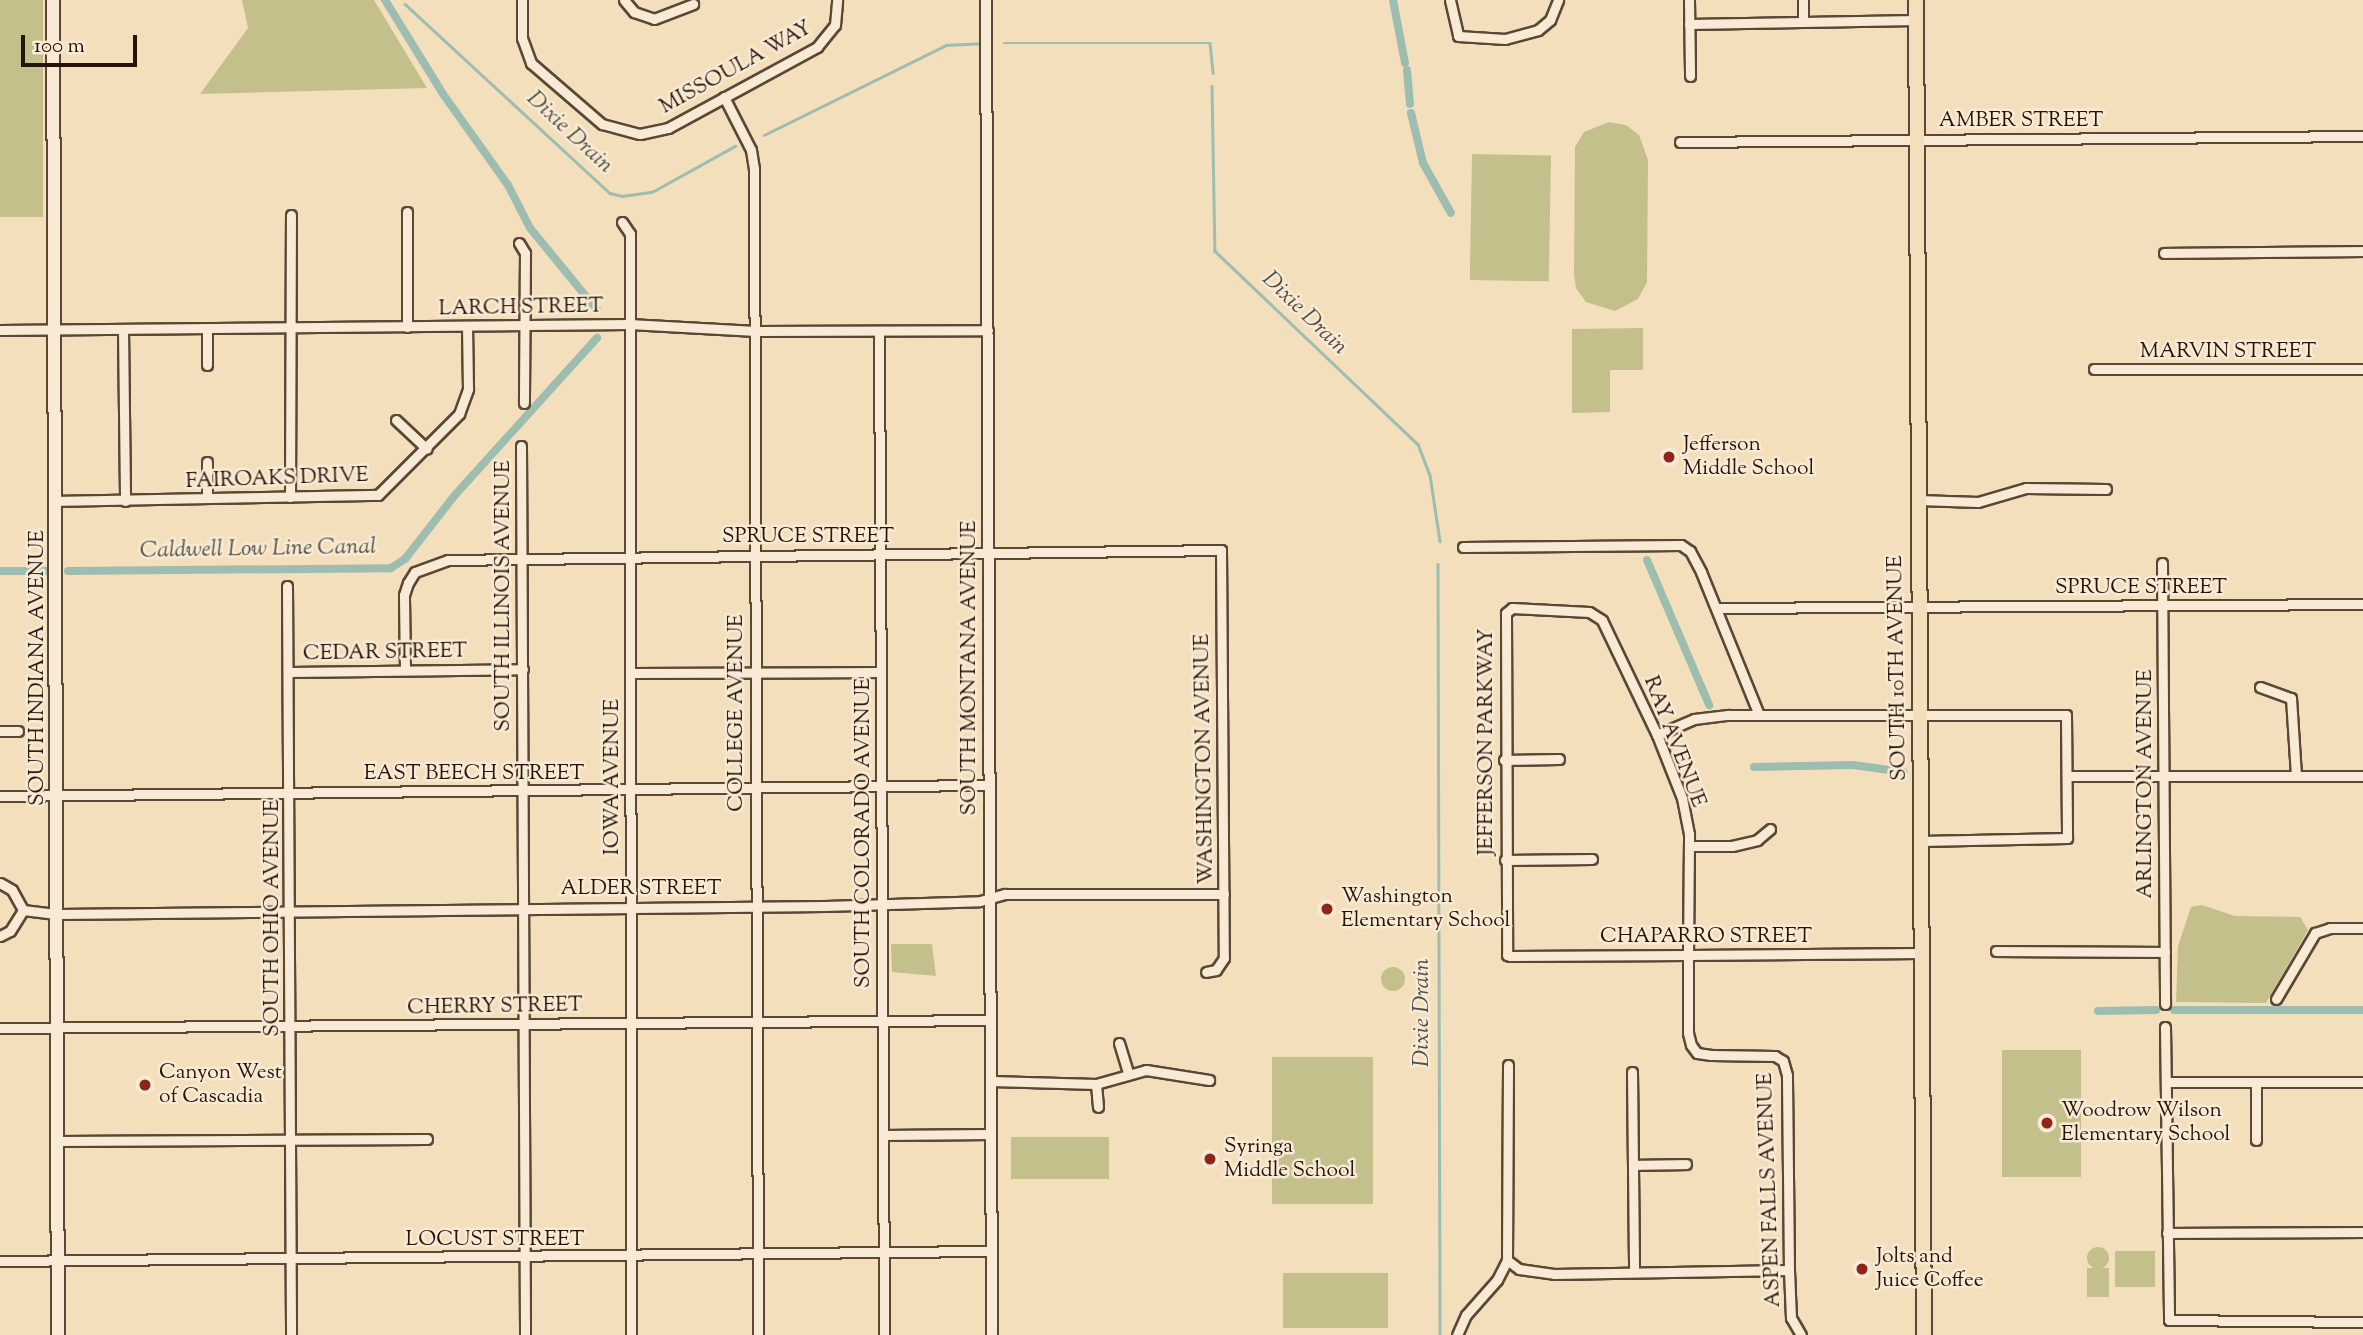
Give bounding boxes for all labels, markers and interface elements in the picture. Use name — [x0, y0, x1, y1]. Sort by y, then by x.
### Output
street label: MISSOULA WAY — [656, 16, 816, 120]
scale bar — [24, 21, 140, 65]
text: 100 m — [34, 32, 85, 62]
water label: Dixie Drain — [520, 86, 618, 180]
street label: AMBER STREET — [1939, 108, 2103, 134]
water label: Dixie Drain — [1255, 266, 1353, 362]
street label: LARCH STREET — [438, 294, 604, 322]
street label: MARVIN STREET — [2140, 339, 2316, 365]
place label: Jefferson Middle School — [1683, 432, 1814, 482]
marker: Jefferson Middle School — [1661, 449, 1677, 465]
street label: SOUTH ILLINOIS AVENUE — [491, 460, 517, 732]
street label: FAIROAKS DRIVE — [185, 463, 369, 495]
street label: SOUTH MONTANA AVENUE — [957, 521, 983, 815]
street label: SPRUCE STREET — [722, 524, 894, 550]
street label: SOUTH INDIANA AVENUE — [25, 530, 51, 806]
water label: Caldwell Low Line Canal — [140, 534, 376, 566]
street label: SOUTH 10TH AVENUE — [1883, 555, 1913, 781]
street label: SPRUCE STREET — [2055, 575, 2227, 601]
street label: COLLEGE AVENUE — [724, 614, 750, 812]
street label: JEFFERSON PARKWAY — [1474, 629, 1500, 855]
street label: WASHINGTON AVENUE — [1190, 633, 1220, 885]
street label: CEDAR STREET — [303, 639, 467, 667]
street label: ARLINGTON AVENUE — [2133, 669, 2159, 899]
street label: RAY AVENUE — [1637, 673, 1711, 811]
street label: SOUTH COLORADO AVENUE — [851, 678, 877, 988]
street label: IOWA AVENUE — [600, 699, 626, 855]
street label: EAST BEECH STREET — [364, 761, 584, 787]
street label: SOUTH OHIO AVENUE — [260, 799, 286, 1037]
street label: ALDER STREET — [560, 876, 722, 902]
place label: Washington Elementary School — [1341, 884, 1510, 934]
marker: Washington Elementary School — [1319, 901, 1335, 917]
street label: CHAPARRO STREET — [1600, 924, 1812, 950]
water label: Dixie Drain — [1409, 959, 1437, 1067]
street label: CHERRY STREET — [407, 993, 583, 1021]
place label: Canyon West of Cascadia — [159, 1060, 282, 1110]
street label: ASPEN FALLS AVENUE — [1753, 1072, 1787, 1308]
marker: Canyon West of Cascadia — [137, 1077, 153, 1093]
place label: Woodrow Wilson Elementary School — [2061, 1098, 2230, 1148]
marker: Woodrow Wilson Elementary School — [2039, 1115, 2055, 1131]
place label: Syringa Middle School — [1224, 1134, 1355, 1184]
marker: Syringa Middle School — [1202, 1151, 1218, 1167]
street label: LOCUST STREET — [406, 1227, 584, 1253]
place label: Jolts and Juice Coffee — [1876, 1244, 1984, 1294]
marker: Jolts and Juice Coffee — [1854, 1261, 1870, 1277]

